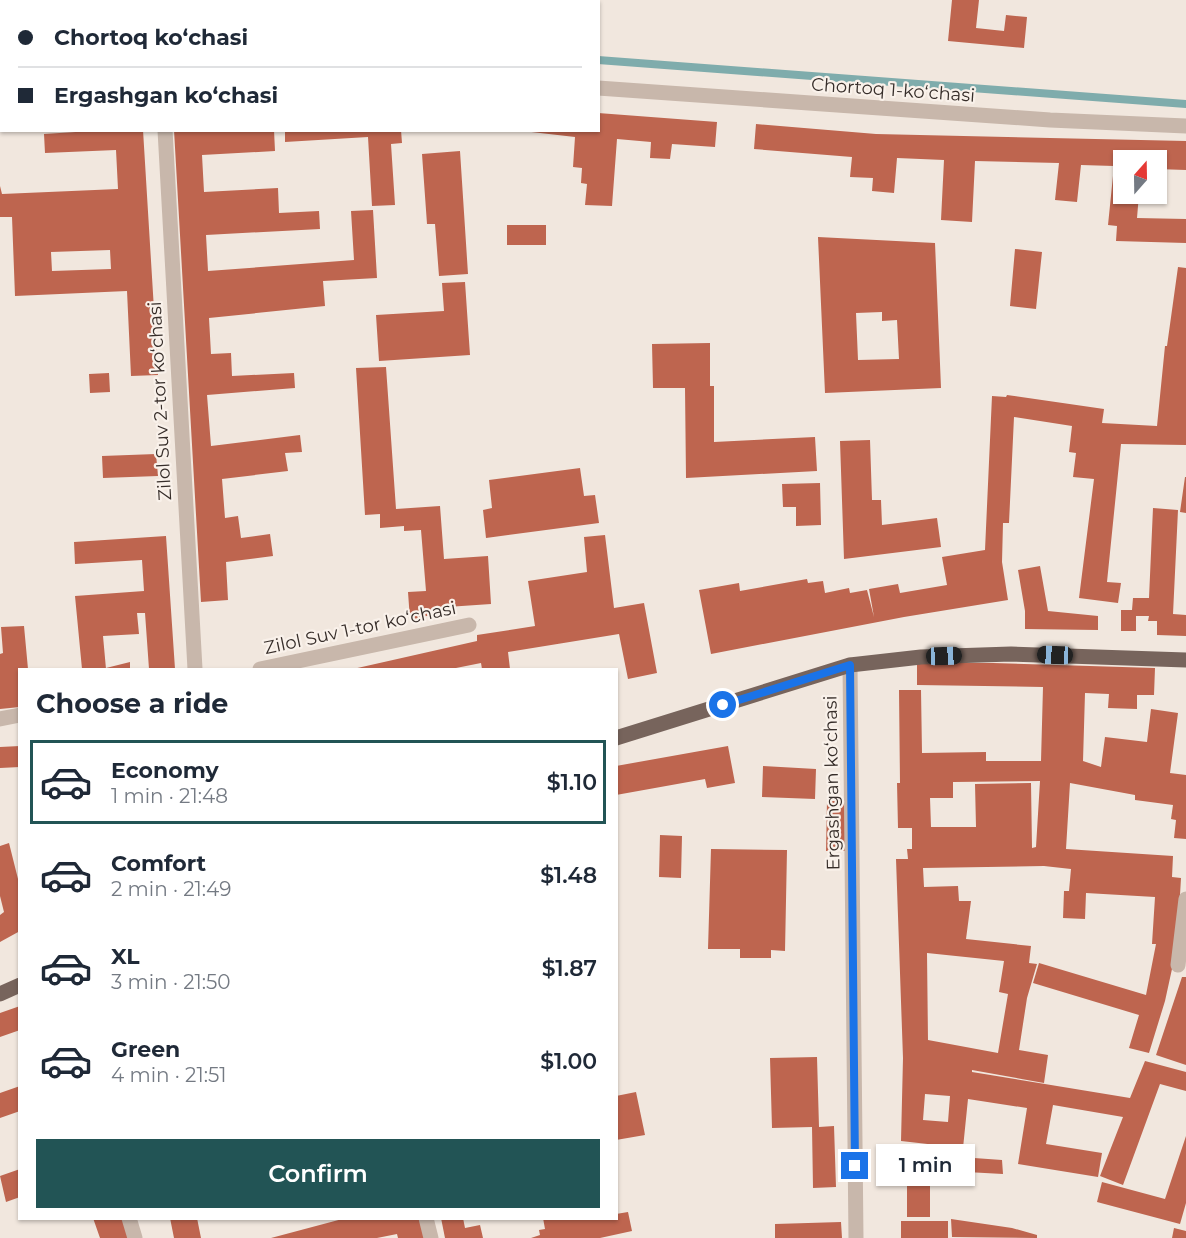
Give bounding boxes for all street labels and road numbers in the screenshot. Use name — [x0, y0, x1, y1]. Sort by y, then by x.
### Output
street label: Chortoq 1-koʻchasi — [810, 73, 976, 107]
street label: Zilol Suv 2-tor koʻchasi — [144, 301, 176, 501]
street label: Zilol Suv 1-tor koʻchasi — [262, 597, 458, 659]
street label: Ergashgan koʻchasi — [819, 695, 845, 871]

